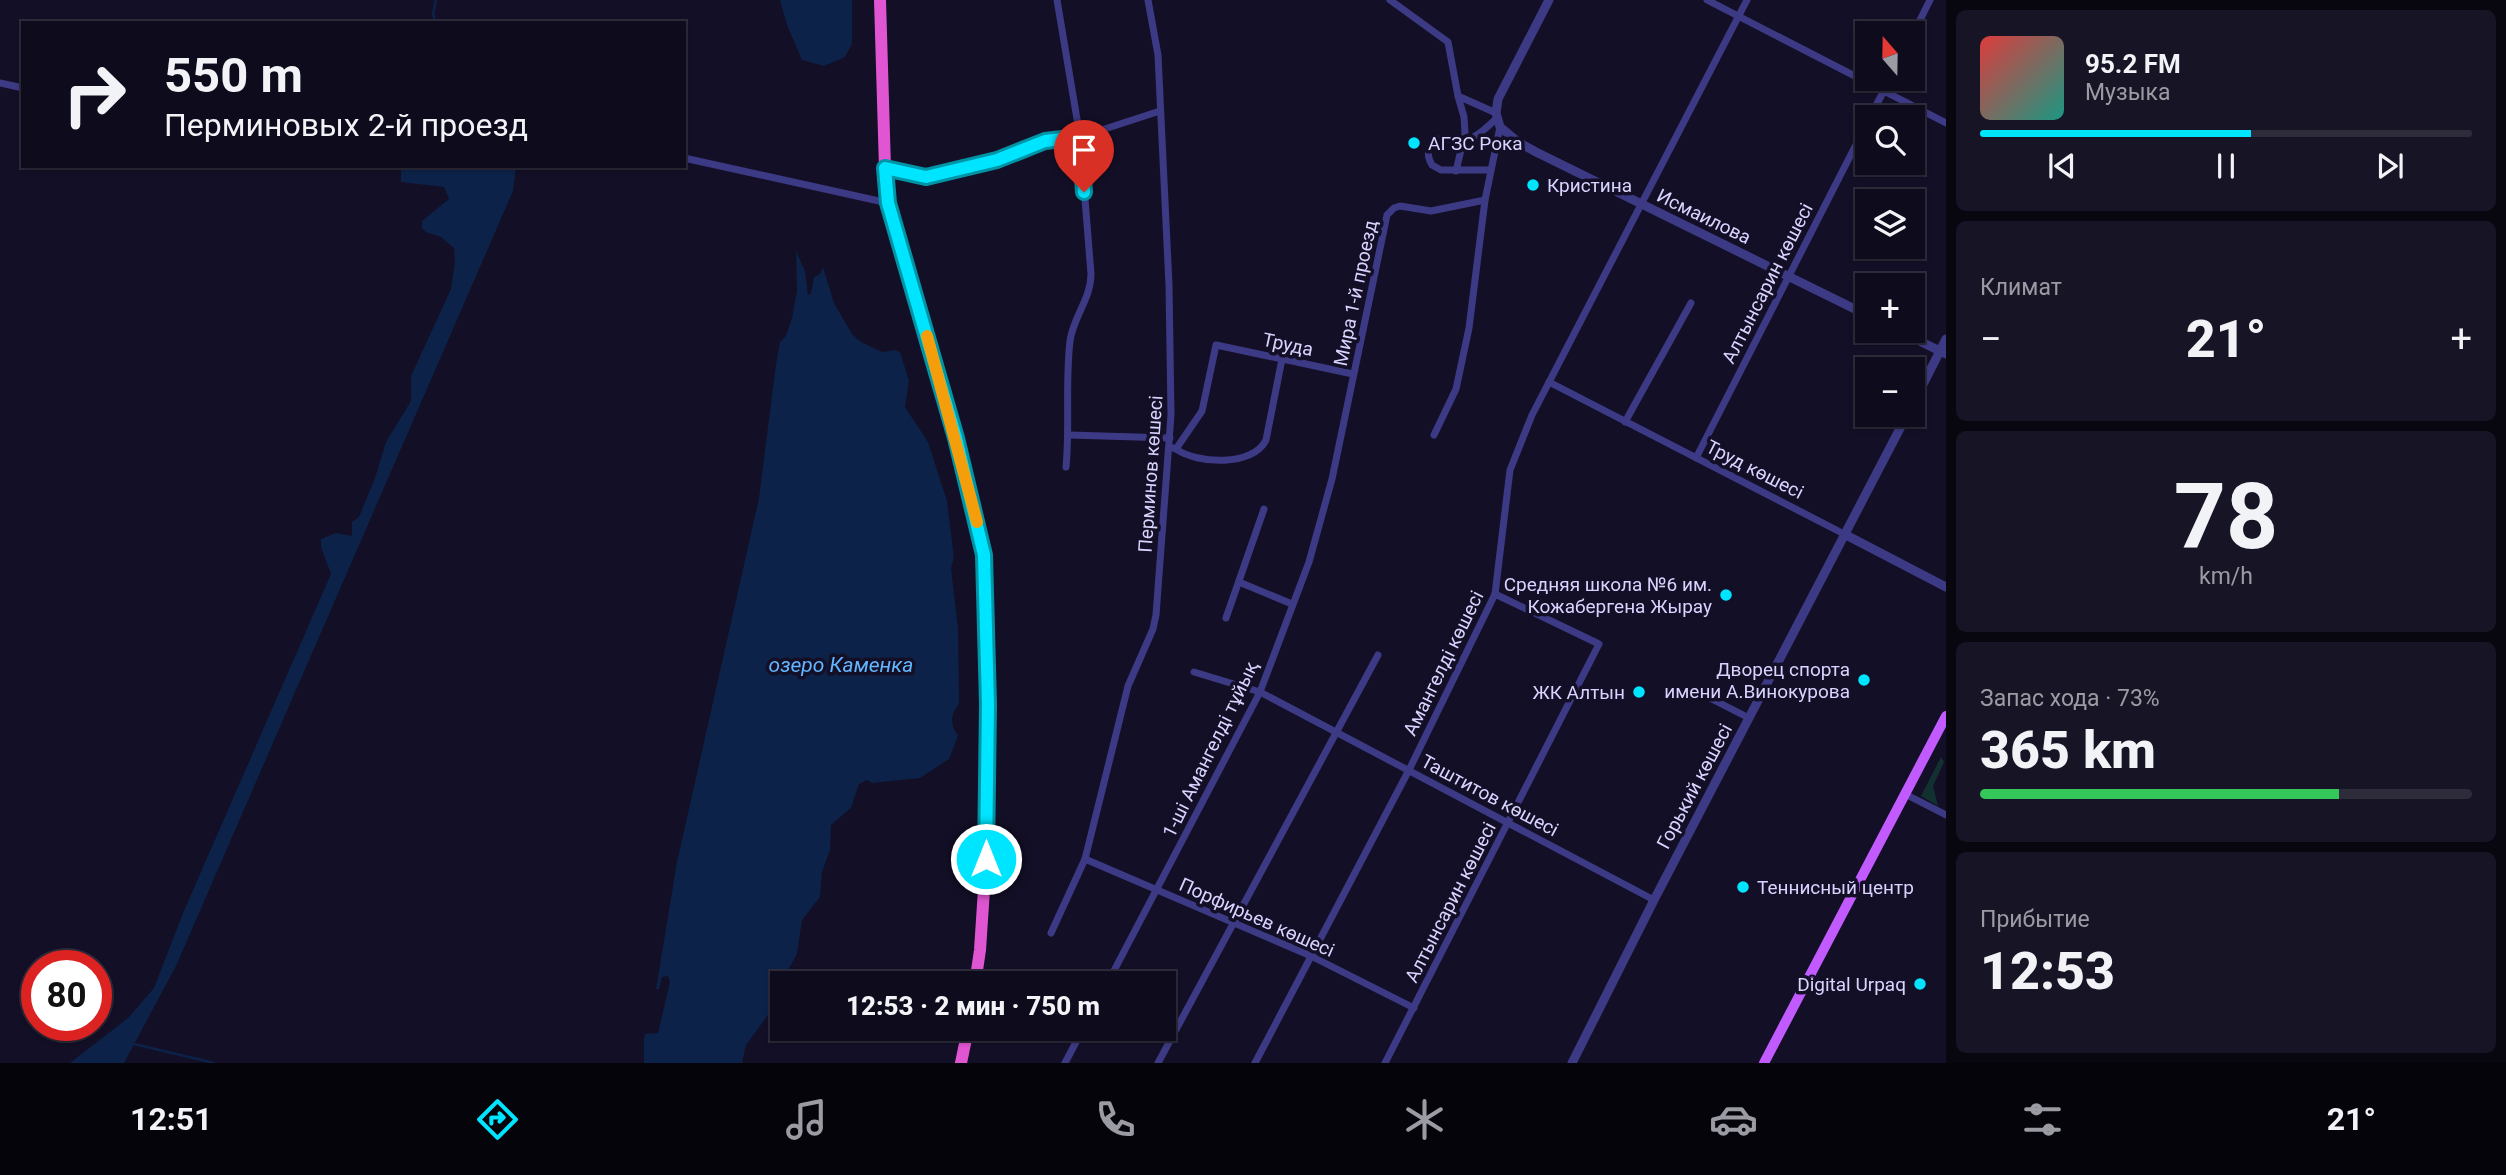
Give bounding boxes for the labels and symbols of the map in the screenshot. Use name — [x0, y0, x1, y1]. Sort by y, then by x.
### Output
north arrow — [1855, 21, 1925, 91]
pin — [1054, 120, 1114, 192]
place label: АГЗС Рока — [1428, 132, 1523, 155]
marker: АГЗС Рока — [1406, 135, 1422, 151]
place label: Кристина — [1547, 174, 1632, 197]
marker: Кристина — [1525, 177, 1541, 193]
street label: Исмаилова — [1653, 184, 1755, 249]
street label: Алтынсарин көшесі — [1717, 199, 1818, 367]
street label: Мира 1-й проезд — [1329, 218, 1382, 368]
street label: Труда — [1260, 328, 1315, 361]
street label: Перминов көшесі — [1134, 395, 1167, 553]
street label: Труд көшесі — [1702, 435, 1807, 504]
place label: Средняя школа №6 им. Кожабергена Жырау — [1504, 573, 1712, 618]
street label: Амангелді көшесі — [1398, 587, 1488, 739]
marker: Средняя школа №6 им. Кожабергена Жырау — [1718, 587, 1734, 603]
water label: озеро Каменка — [769, 653, 913, 677]
street label: 1-ші Амангелді тұйық — [1158, 657, 1263, 841]
place label: Дворец спорта имени А.Винокурова — [1664, 658, 1850, 703]
marker: Дворец спорта имени А.Винокурова — [1856, 672, 1872, 688]
place label: ЖК Алтын — [1532, 681, 1625, 704]
marker: ЖК Алтын — [1631, 684, 1647, 700]
street label: Горький көшесі — [1652, 720, 1737, 853]
street label: Таштитов көшесі — [1417, 750, 1562, 841]
street label: Алтынсарин көшесі — [1400, 818, 1501, 986]
position arrow — [949, 822, 1023, 896]
street label: Порфирьев көшесі — [1176, 873, 1338, 962]
place label: Теннисный центр — [1757, 876, 1914, 899]
marker: Теннисный центр — [1735, 879, 1751, 895]
speed limit sign: 80 — [21, 950, 112, 1041]
place label: Digital Urpaq — [1797, 973, 1906, 996]
marker: Digital Urpaq — [1912, 976, 1928, 992]

